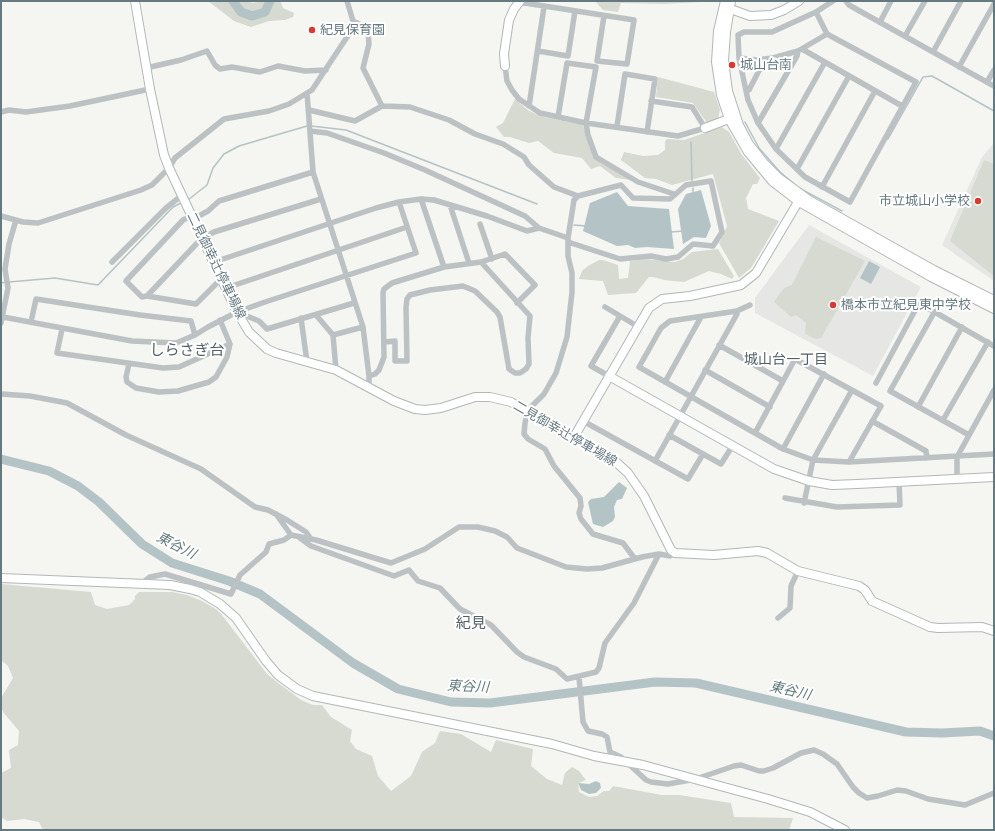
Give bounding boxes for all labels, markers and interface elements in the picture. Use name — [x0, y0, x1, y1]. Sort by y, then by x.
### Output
place label: 紀見保育園 — [320, 22, 385, 38]
marker: 紀見保育園 — [307, 25, 317, 35]
place label: 城山台南 — [740, 57, 792, 73]
marker: 城山台南 — [727, 60, 737, 70]
place label: 市立城山小学校 — [879, 193, 970, 209]
marker: 市立城山小学校 — [973, 196, 983, 206]
street label: 二見御幸辻停車場線 — [183, 210, 249, 322]
place label: 橋本市立紀見東中学校 — [841, 297, 971, 313]
marker: 橋本市立紀見東中学校 — [828, 300, 838, 310]
district label: しらさぎ台 — [150, 342, 224, 360]
district label: 城山台一丁目 — [744, 352, 828, 368]
street label: 二見御幸辻停車場線 — [510, 398, 620, 470]
water label: 東谷川 — [153, 529, 199, 563]
district label: 紀見 — [456, 615, 486, 633]
water label: 東谷川 — [447, 678, 489, 696]
water label: 東谷川 — [768, 678, 812, 704]

